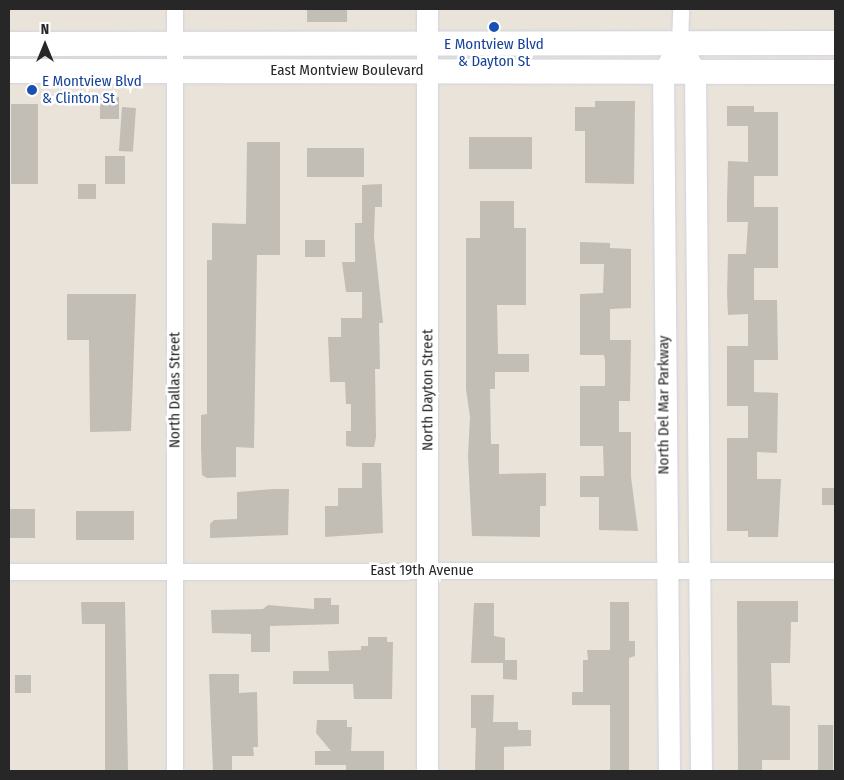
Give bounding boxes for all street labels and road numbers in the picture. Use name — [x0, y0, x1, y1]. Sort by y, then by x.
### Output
street label: East Montview Boulevard — [270, 62, 424, 80]
street label: North Dayton Street — [419, 329, 437, 451]
street label: North Dallas Street — [166, 332, 184, 448]
street label: North Del Mar Parkway — [655, 335, 673, 475]
street label: East 19th Avenue — [370, 562, 474, 580]

